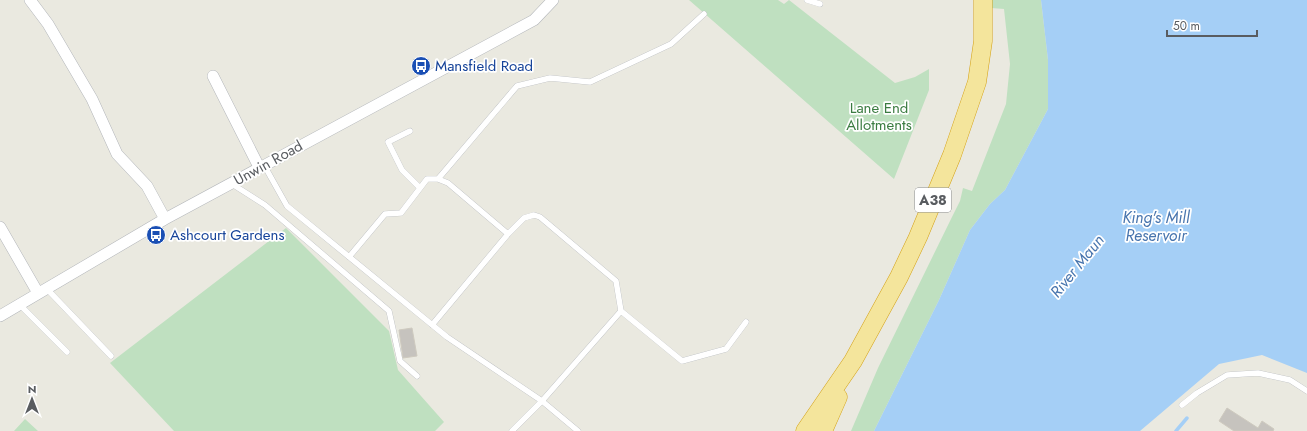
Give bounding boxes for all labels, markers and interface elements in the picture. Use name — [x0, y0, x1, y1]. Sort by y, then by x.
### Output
scale bar — [1167, 12, 1257, 38]
text: 50 m — [1173, 17, 1200, 35]
bus stop icon: Mansfield Road — [410, 55, 432, 77]
place label: Mansfield Road — [435, 55, 533, 77]
park label: Lane End Allotments — [846, 97, 912, 136]
street label: Unwin Road — [229, 135, 307, 191]
road number: A38 — [915, 188, 951, 212]
water label: King's Mill Reservoir — [1123, 206, 1191, 247]
bus stop icon: Ashcourt Gardens — [145, 224, 167, 246]
place label: Ashcourt Gardens — [170, 224, 284, 246]
water label: River Maun — [1044, 230, 1110, 302]
north arrow — [12, 379, 52, 419]
text: N — [28, 381, 36, 397]

